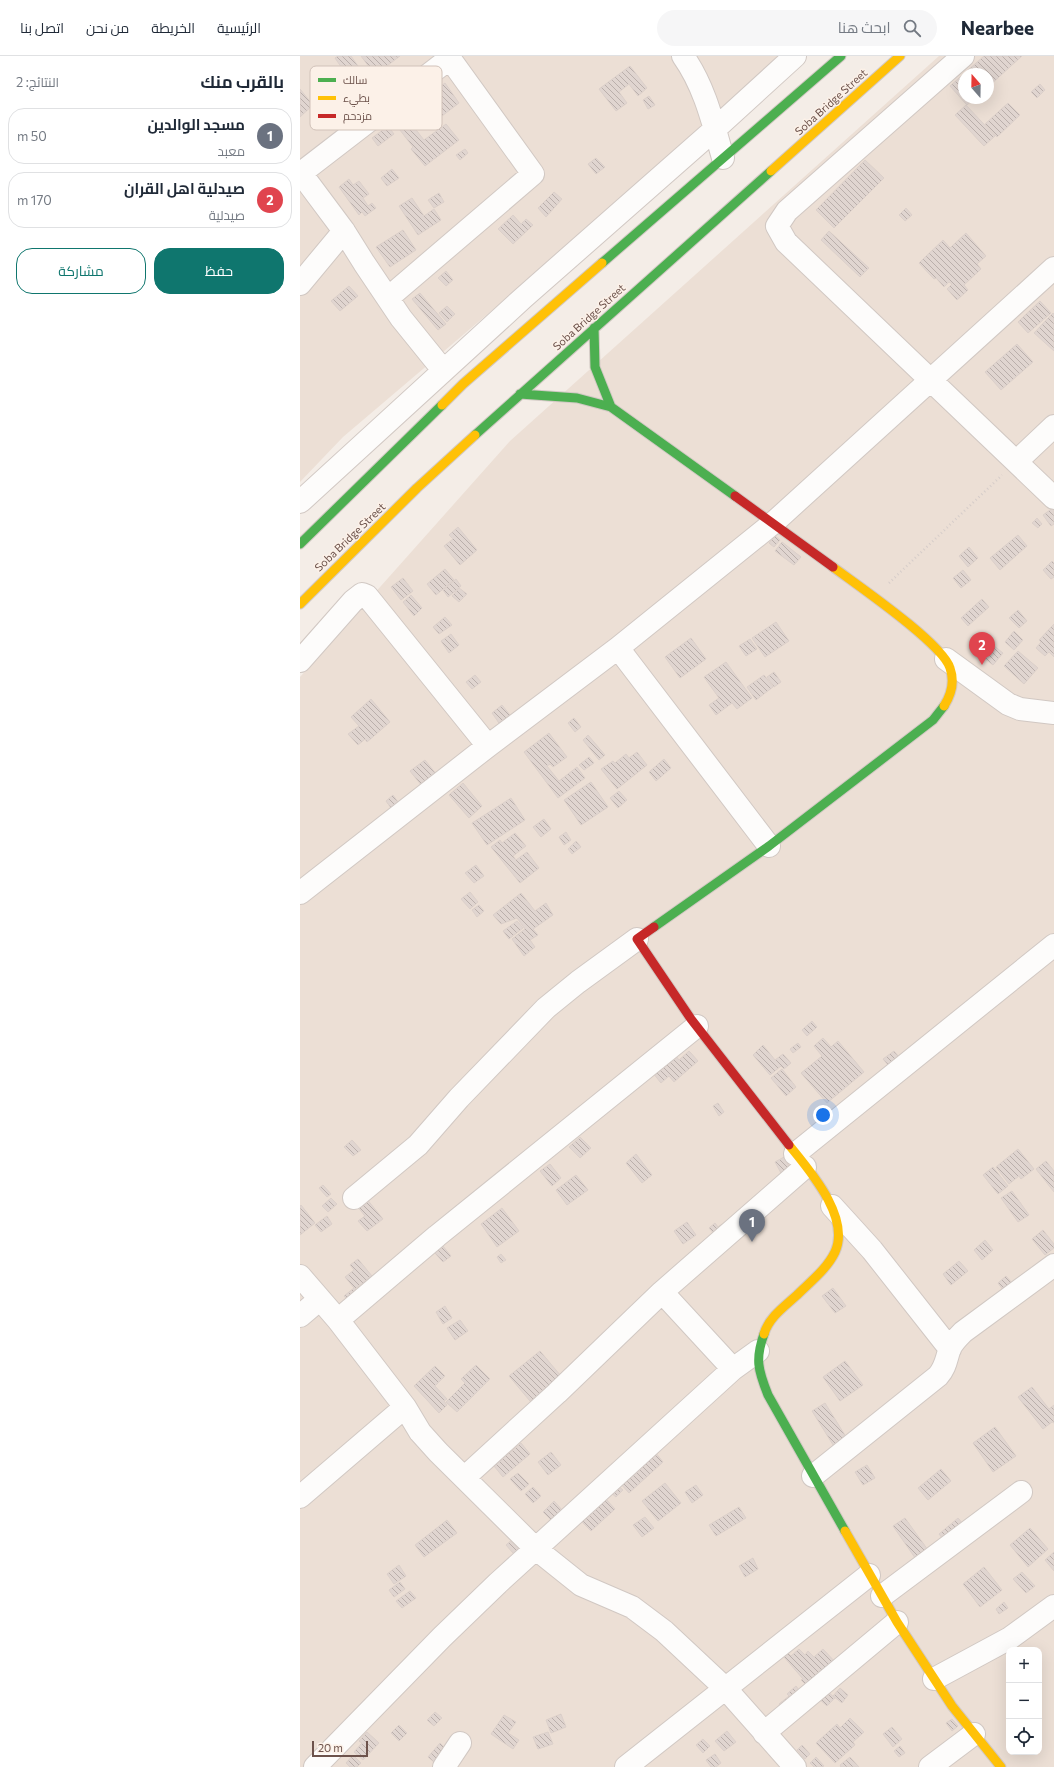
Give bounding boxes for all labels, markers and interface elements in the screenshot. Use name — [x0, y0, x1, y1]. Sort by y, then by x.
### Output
search box — [657, 10, 937, 46]
text: Nearbee — [961, 16, 1034, 39]
icon: search — [901, 17, 923, 39]
text: ابحث هنا — [838, 18, 891, 36]
text: اتصل بنا — [20, 19, 64, 36]
text: من نحن — [86, 19, 129, 36]
text: الخريطة — [151, 19, 195, 36]
text: الرئيسية — [217, 19, 261, 36]
street label: Soba Bridge Street — [792, 65, 870, 138]
legend — [310, 66, 442, 130]
north arrow — [958, 68, 994, 104]
text: بالقرب منك — [201, 71, 284, 92]
text: سالك — [343, 73, 367, 86]
text: النتائج: 2 — [16, 74, 59, 90]
text: بطيء — [343, 91, 370, 107]
text: مزدحم — [343, 109, 372, 124]
text: مسجد الوالدين — [147, 115, 245, 133]
text: 50 m — [17, 128, 47, 144]
text: 1 — [267, 128, 273, 144]
text: معبد — [218, 143, 245, 159]
text: صيدلية اهل القران — [124, 179, 245, 197]
text: 170 m — [17, 192, 52, 208]
text: 2 — [266, 192, 274, 208]
text: صيدلية — [209, 207, 245, 223]
button: مشاركة — [16, 248, 146, 294]
button: حفظ — [154, 248, 284, 294]
street label: Soba Bridge Street — [550, 280, 628, 353]
street label: Soba Bridge Street — [312, 499, 388, 574]
pin: 2 — [969, 632, 995, 665]
your location — [813, 1105, 833, 1125]
pin: 1 — [739, 1209, 765, 1242]
map controls — [1006, 1647, 1042, 1755]
button: + — [1006, 1647, 1042, 1683]
button: − — [1006, 1683, 1042, 1719]
button: locate — [1006, 1719, 1042, 1755]
scale bar — [312, 1739, 368, 1758]
text: 20 m — [318, 1741, 343, 1754]

